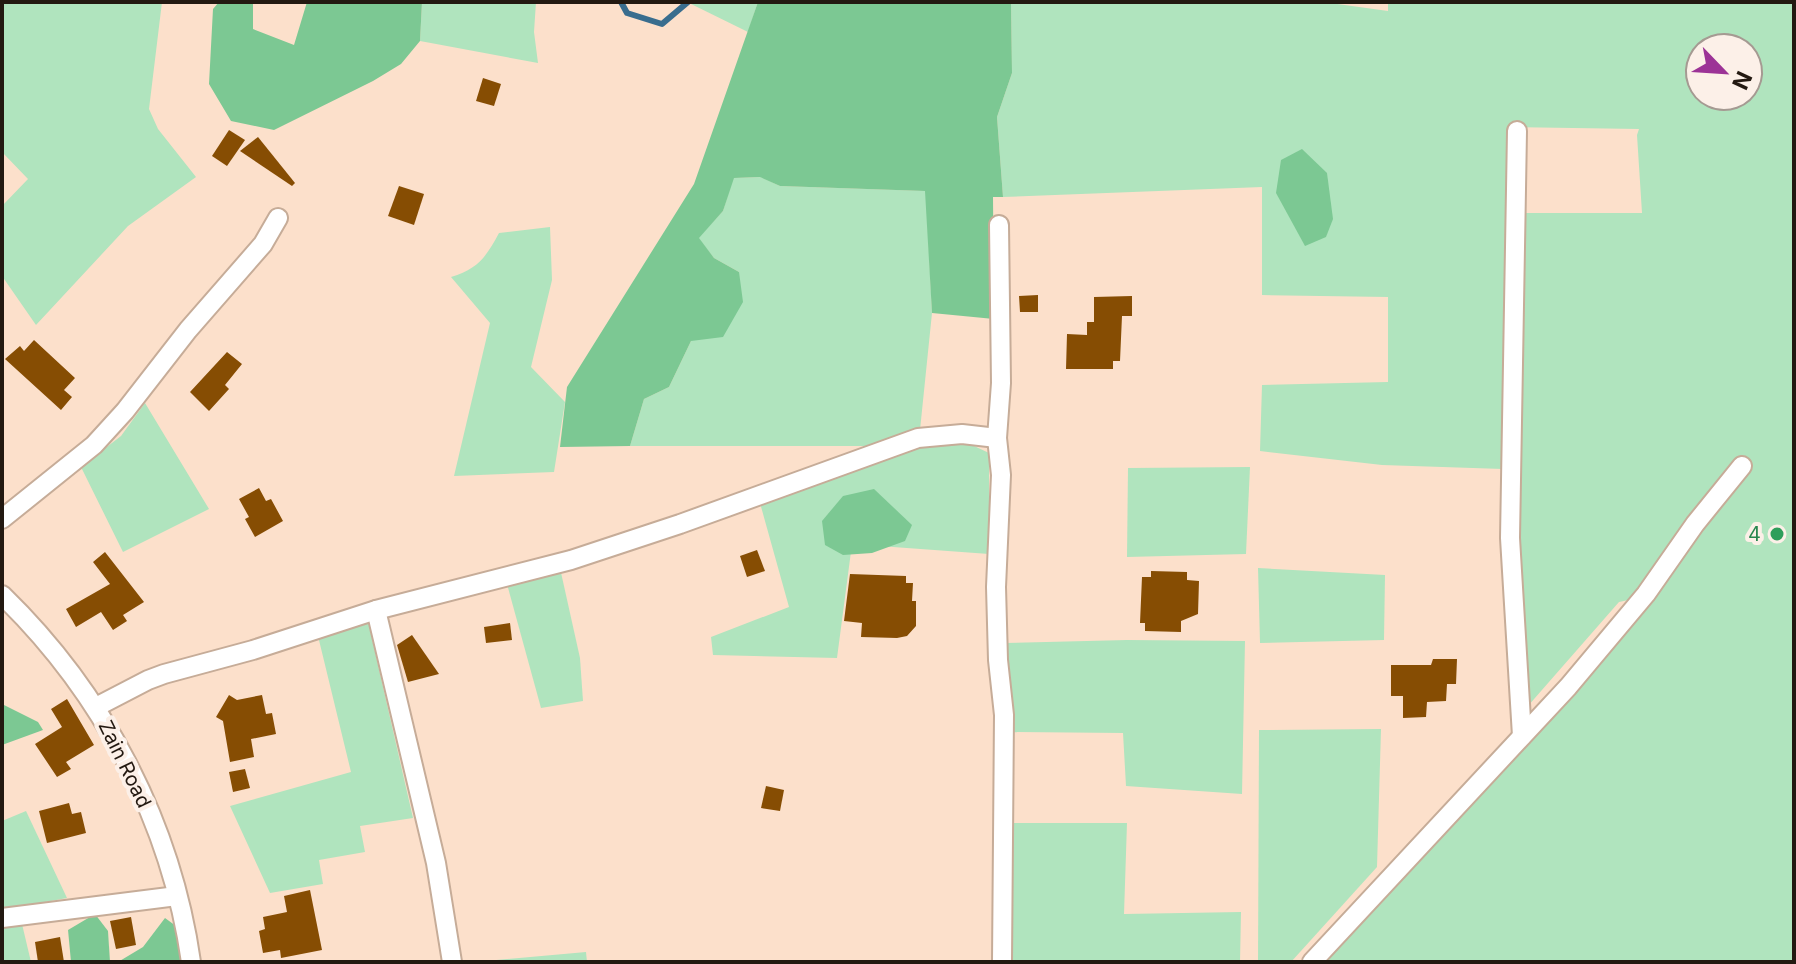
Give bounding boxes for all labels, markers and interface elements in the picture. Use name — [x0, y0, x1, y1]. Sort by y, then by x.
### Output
north arrow — [1684, 32, 1764, 112]
text: N — [1727, 67, 1757, 94]
place label: 4 — [1748, 522, 1761, 546]
marker: 4 — [1768, 525, 1786, 543]
street label: Zain Road — [94, 716, 156, 812]

